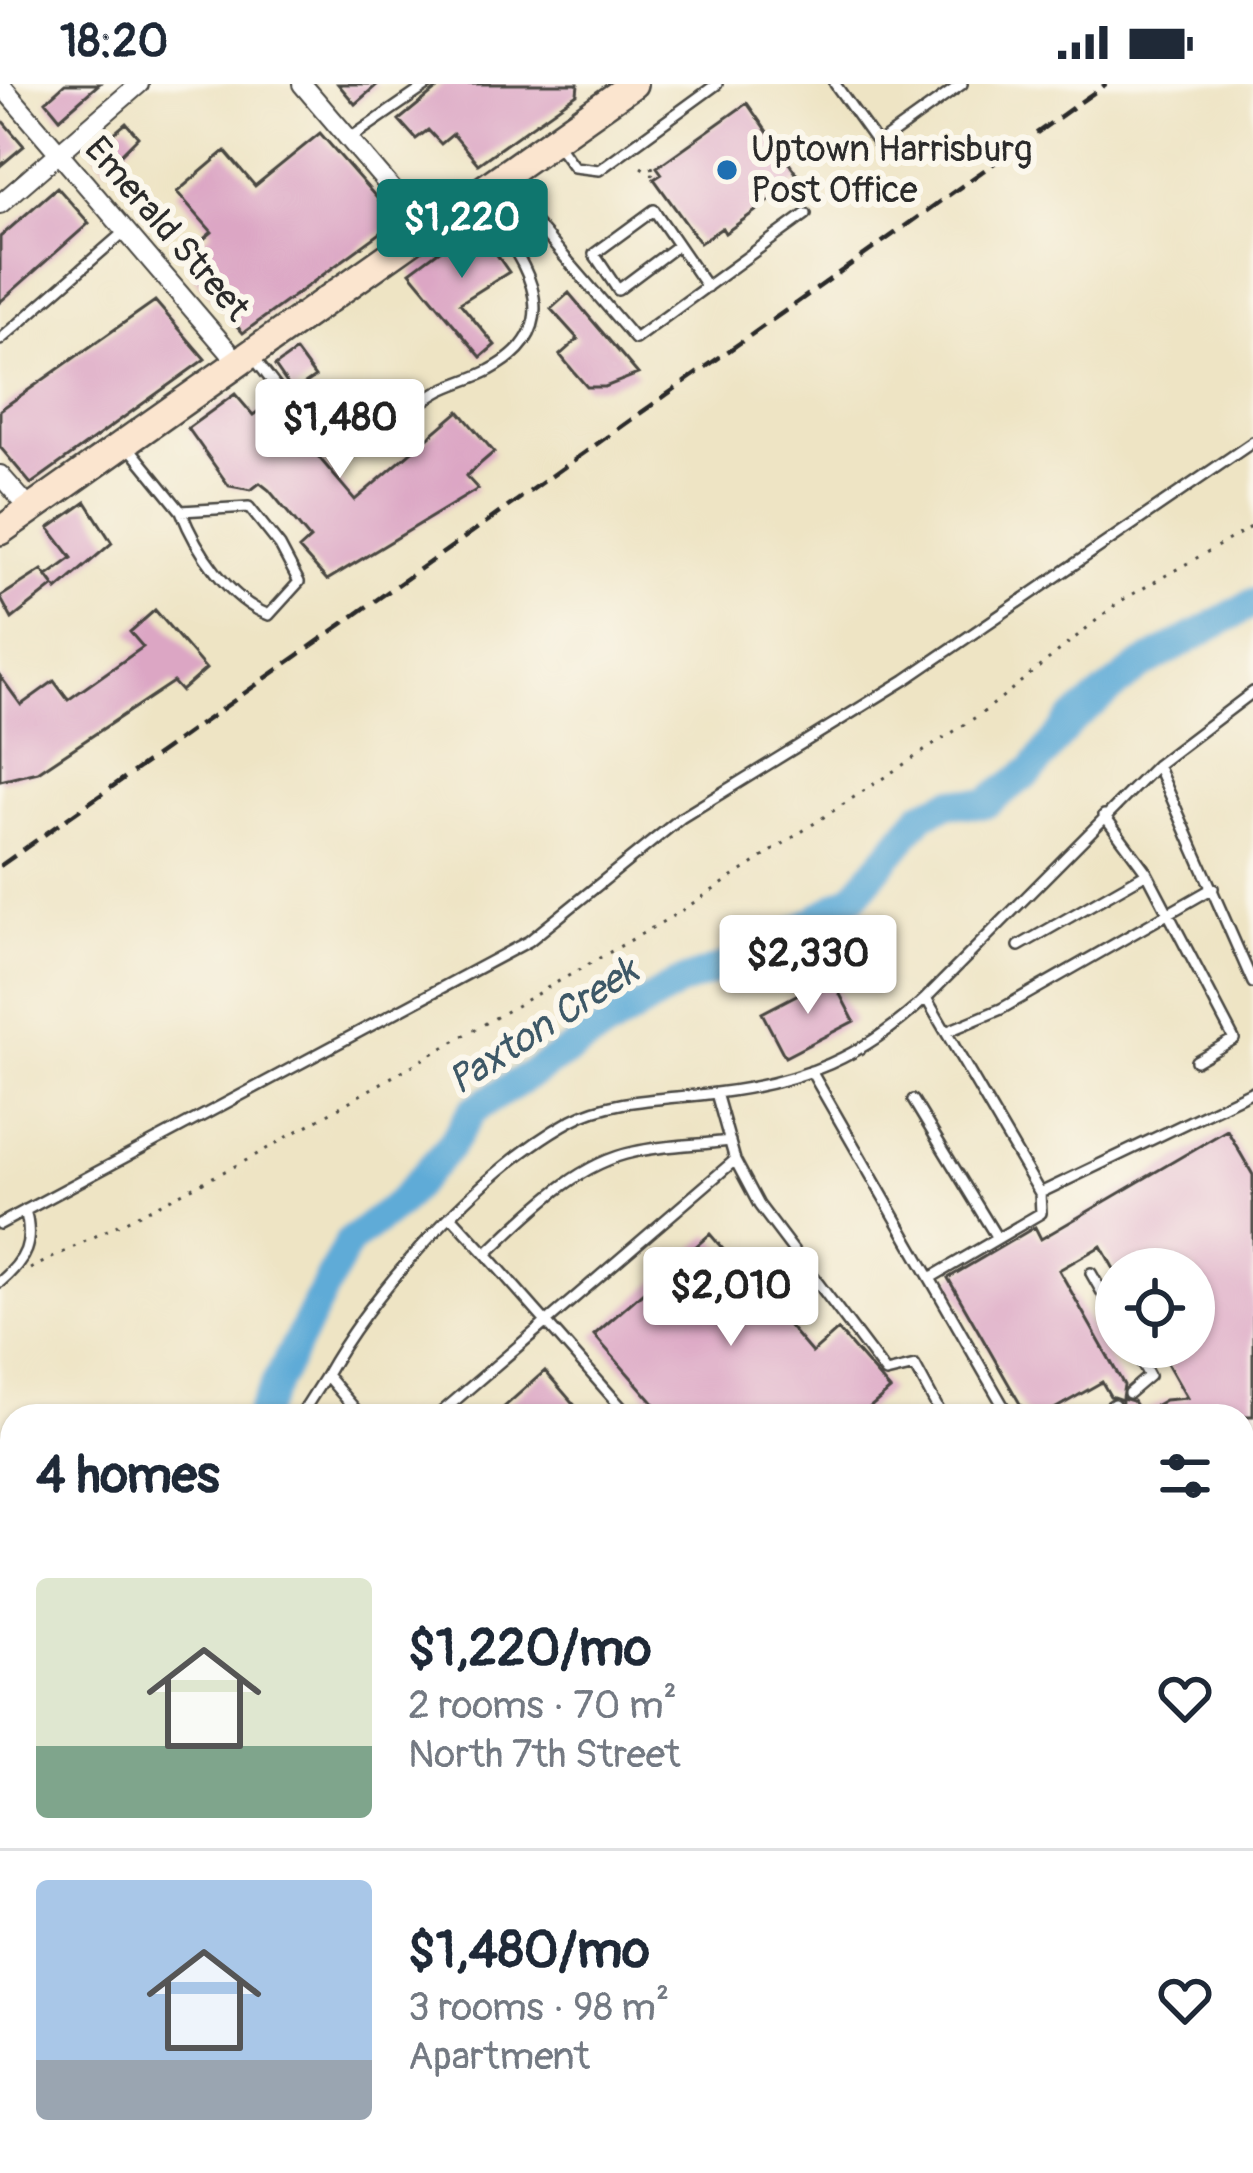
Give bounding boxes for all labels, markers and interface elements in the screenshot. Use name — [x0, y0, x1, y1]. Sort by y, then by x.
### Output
text: 18:20 — [60, 14, 168, 70]
place label: Uptown Harrisburg Post Office — [751, 127, 1032, 213]
street label: Emerald Street — [75, 128, 260, 331]
marker: Uptown Harrisburg Post Office — [714, 157, 740, 183]
pin: $1,220 — [364, 179, 560, 281]
text: $1,220 — [404, 193, 520, 242]
pin: $1,480 — [242, 379, 438, 481]
text: $1,480 — [282, 393, 398, 442]
pin: $2,330 — [710, 915, 906, 1017]
text: $2,330 — [746, 929, 870, 978]
water label: Paxton Creek — [439, 945, 650, 1105]
pin: $2,010 — [633, 1247, 829, 1349]
map controls — [1095, 1248, 1215, 1368]
button: locate — [1095, 1248, 1215, 1368]
text: $2,010 — [670, 1261, 792, 1310]
icon: filters — [1152, 1443, 1218, 1509]
text: 4 homes — [36, 1444, 220, 1508]
text: $1,220/mo — [408, 1617, 651, 1681]
icon: home — [132, 1626, 276, 1770]
icon: heart — [1152, 1665, 1218, 1731]
text: 2 rooms · 70 m² — [408, 1681, 677, 1730]
text: North 7th Street — [408, 1730, 681, 1779]
text: $1,480/mo — [408, 1919, 650, 1983]
icon: home — [132, 1928, 276, 2072]
icon: heart — [1152, 1967, 1218, 2033]
text: 3 rooms · 98 m² — [408, 1983, 669, 2032]
text: Apartment — [408, 2032, 590, 2081]

